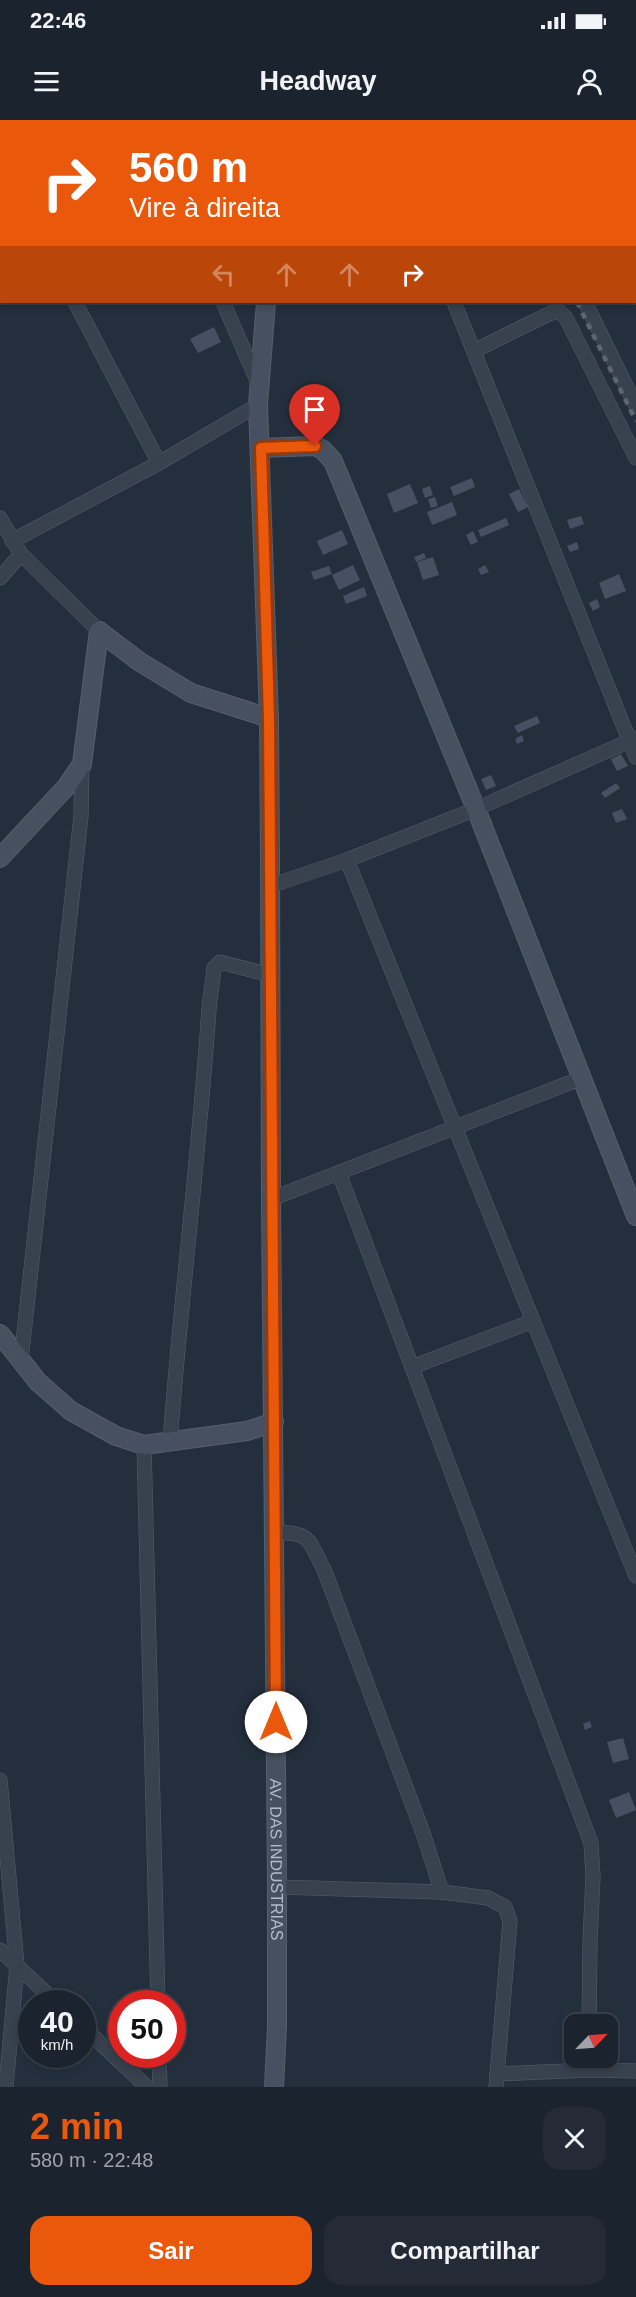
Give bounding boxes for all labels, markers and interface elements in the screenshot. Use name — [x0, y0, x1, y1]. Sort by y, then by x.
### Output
text: 22:46 — [30, 8, 86, 33]
icon: menu — [30, 65, 63, 98]
icon: person — [573, 65, 606, 98]
text: Headway — [259, 66, 377, 96]
icon: right — [30, 144, 108, 222]
text: 560 m — [129, 144, 248, 191]
text: Vire à direita — [129, 193, 280, 223]
icon: left — [207, 258, 240, 291]
icon: ahead — [270, 258, 303, 291]
icon: ahead — [333, 258, 366, 291]
icon: right — [396, 258, 429, 291]
pin — [289, 384, 340, 446]
icon: arrive — [298, 393, 331, 426]
position arrow — [244, 1690, 308, 1754]
street label: AV. DAS INDUSTRIAS — [268, 1778, 286, 1940]
speed limit sign: 50 — [108, 1990, 186, 2068]
text: 40 — [40, 2005, 74, 2038]
north arrow — [564, 2014, 618, 2068]
map controls — [564, 2014, 618, 2068]
text: km/h — [41, 2036, 73, 2053]
text: 2 min — [30, 2106, 124, 2147]
button: close — [543, 2107, 606, 2170]
text: 580 m · 22:48 — [30, 2149, 153, 2171]
button: Sair — [30, 2216, 312, 2285]
button: Compartilhar — [324, 2216, 606, 2285]

